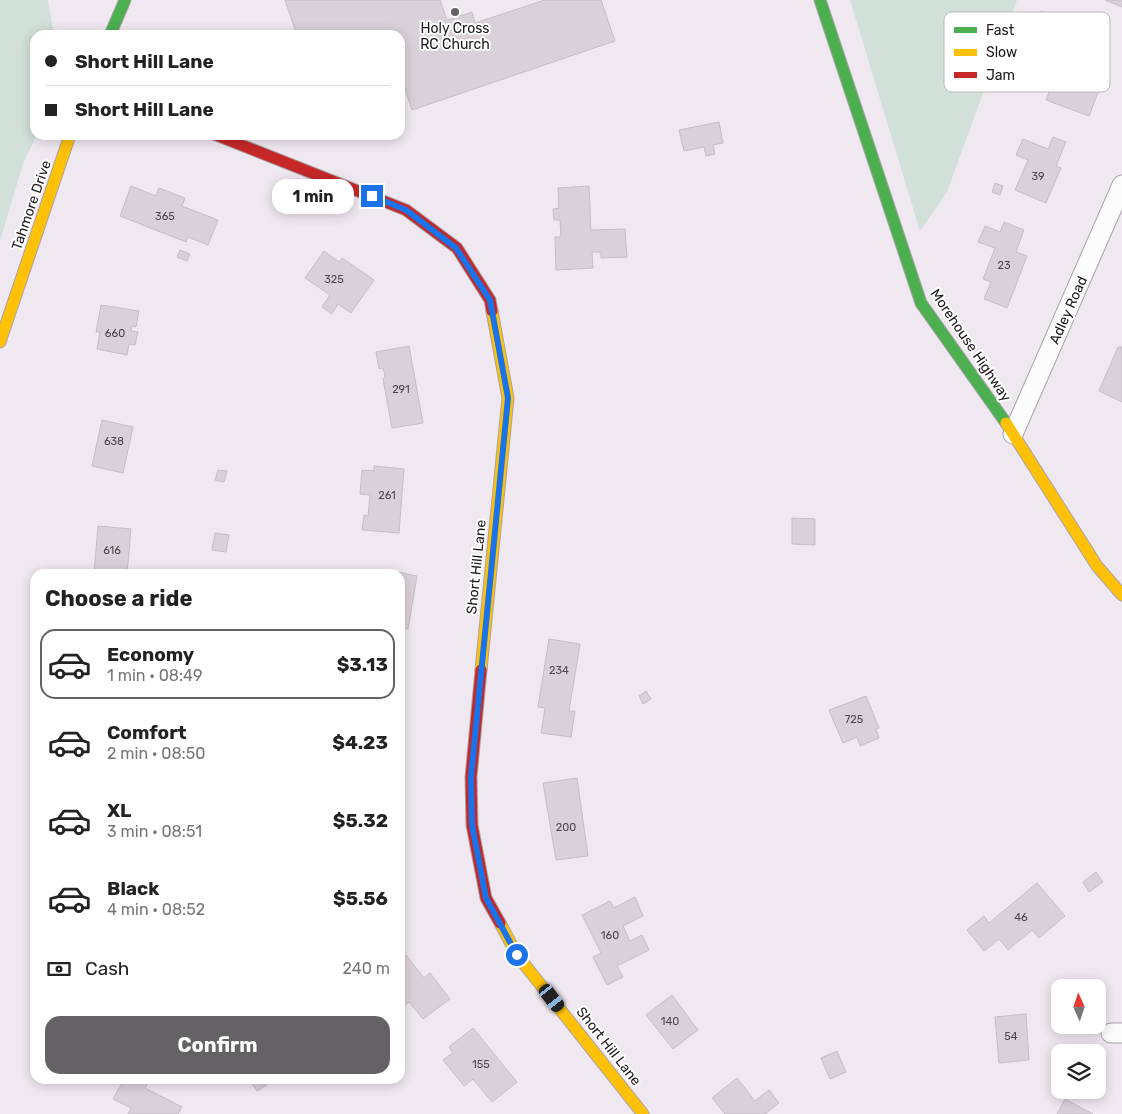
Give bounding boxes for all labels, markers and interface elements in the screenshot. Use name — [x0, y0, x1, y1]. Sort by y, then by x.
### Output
marker: Holy Cross RC Church — [449, 6, 461, 18]
legend — [944, 12, 1110, 92]
place label: Holy Cross RC Church — [420, 20, 490, 53]
text: Fast — [986, 22, 1015, 39]
text: Slow — [986, 44, 1017, 61]
text: Short Hill Lane — [75, 50, 214, 73]
text: Jam — [986, 67, 1015, 84]
text: Short Hill Lane — [75, 98, 214, 121]
street label: Tahmore Drive — [8, 158, 55, 252]
house number: 39 — [1031, 170, 1045, 183]
callout: 1 min — [272, 178, 354, 214]
route end — [361, 185, 383, 207]
text: 1 min — [293, 187, 333, 206]
house number: 365 — [155, 210, 175, 223]
house number: 23 — [997, 259, 1011, 272]
house number: 325 — [324, 273, 344, 286]
street label: Adley Road — [1046, 274, 1091, 347]
street label: Morehouse Highway — [927, 286, 1015, 405]
house number: 660 — [105, 327, 125, 340]
house number: 291 — [392, 383, 410, 396]
house number: 638 — [104, 435, 124, 448]
house number: 261 — [378, 489, 396, 502]
street label: Short Hill Lane — [463, 519, 490, 615]
house number: 616 — [103, 544, 121, 557]
text: Choose a ride — [45, 585, 192, 612]
icon: car — [47, 642, 92, 687]
text: Economy — [107, 643, 194, 666]
text: $3.13 — [337, 653, 388, 676]
house number: 234 — [549, 664, 569, 677]
text: 1 min · 08:49 — [107, 666, 202, 685]
house number: 725 — [845, 713, 864, 726]
icon: car — [47, 720, 92, 765]
text: Comfort — [107, 721, 187, 744]
text: $4.23 — [332, 731, 388, 754]
text: 2 min · 08:50 — [107, 744, 205, 763]
icon: car — [47, 798, 92, 843]
text: XL — [107, 799, 131, 822]
text: $5.32 — [333, 809, 388, 832]
house number: 200 — [556, 821, 576, 834]
text: 3 min · 08:51 — [107, 822, 202, 841]
icon: car — [47, 876, 92, 921]
text: Black — [107, 877, 159, 900]
text: $5.56 — [333, 887, 388, 910]
text: 4 min · 08:52 — [107, 900, 205, 919]
house number: 46 — [1014, 911, 1028, 924]
house number: 160 — [601, 929, 619, 942]
route start — [506, 944, 528, 966]
icon: cash — [45, 955, 73, 983]
text: Cash — [85, 957, 129, 980]
text: 240 m — [343, 959, 390, 978]
north arrow — [1051, 979, 1106, 1034]
map controls — [1051, 979, 1106, 1099]
car — [536, 982, 567, 1014]
street label: Short Hill Lane — [573, 1004, 645, 1089]
house number: 140 — [661, 1015, 679, 1028]
button: Confirm — [45, 1016, 390, 1074]
house number: 54 — [1004, 1030, 1018, 1043]
button: layers — [1051, 1044, 1106, 1099]
house number: 155 — [472, 1058, 490, 1071]

